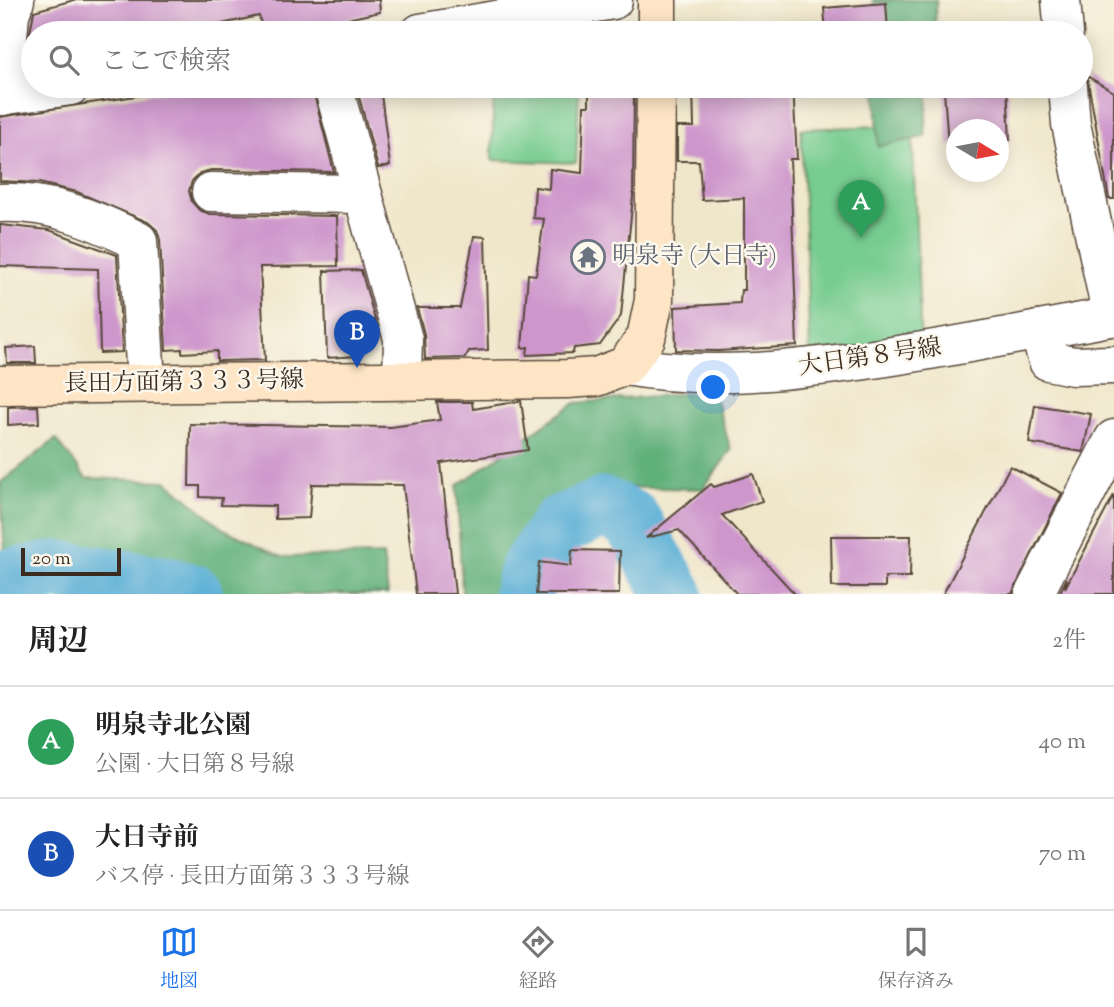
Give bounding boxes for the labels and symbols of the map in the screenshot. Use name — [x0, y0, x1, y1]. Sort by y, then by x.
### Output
north arrow — [946, 119, 1009, 182]
pin: A — [838, 180, 884, 238]
temple icon: 明泉寺 (大日寺) — [569, 238, 607, 276]
place label: 明泉寺 (大日寺) — [612, 240, 777, 274]
pin: B — [334, 310, 380, 368]
street label: 大日第８号線 — [796, 331, 944, 385]
street label: 長田方面第３３３号線 — [64, 364, 304, 402]
your location — [696, 370, 730, 404]
scale bar — [21, 545, 121, 577]

